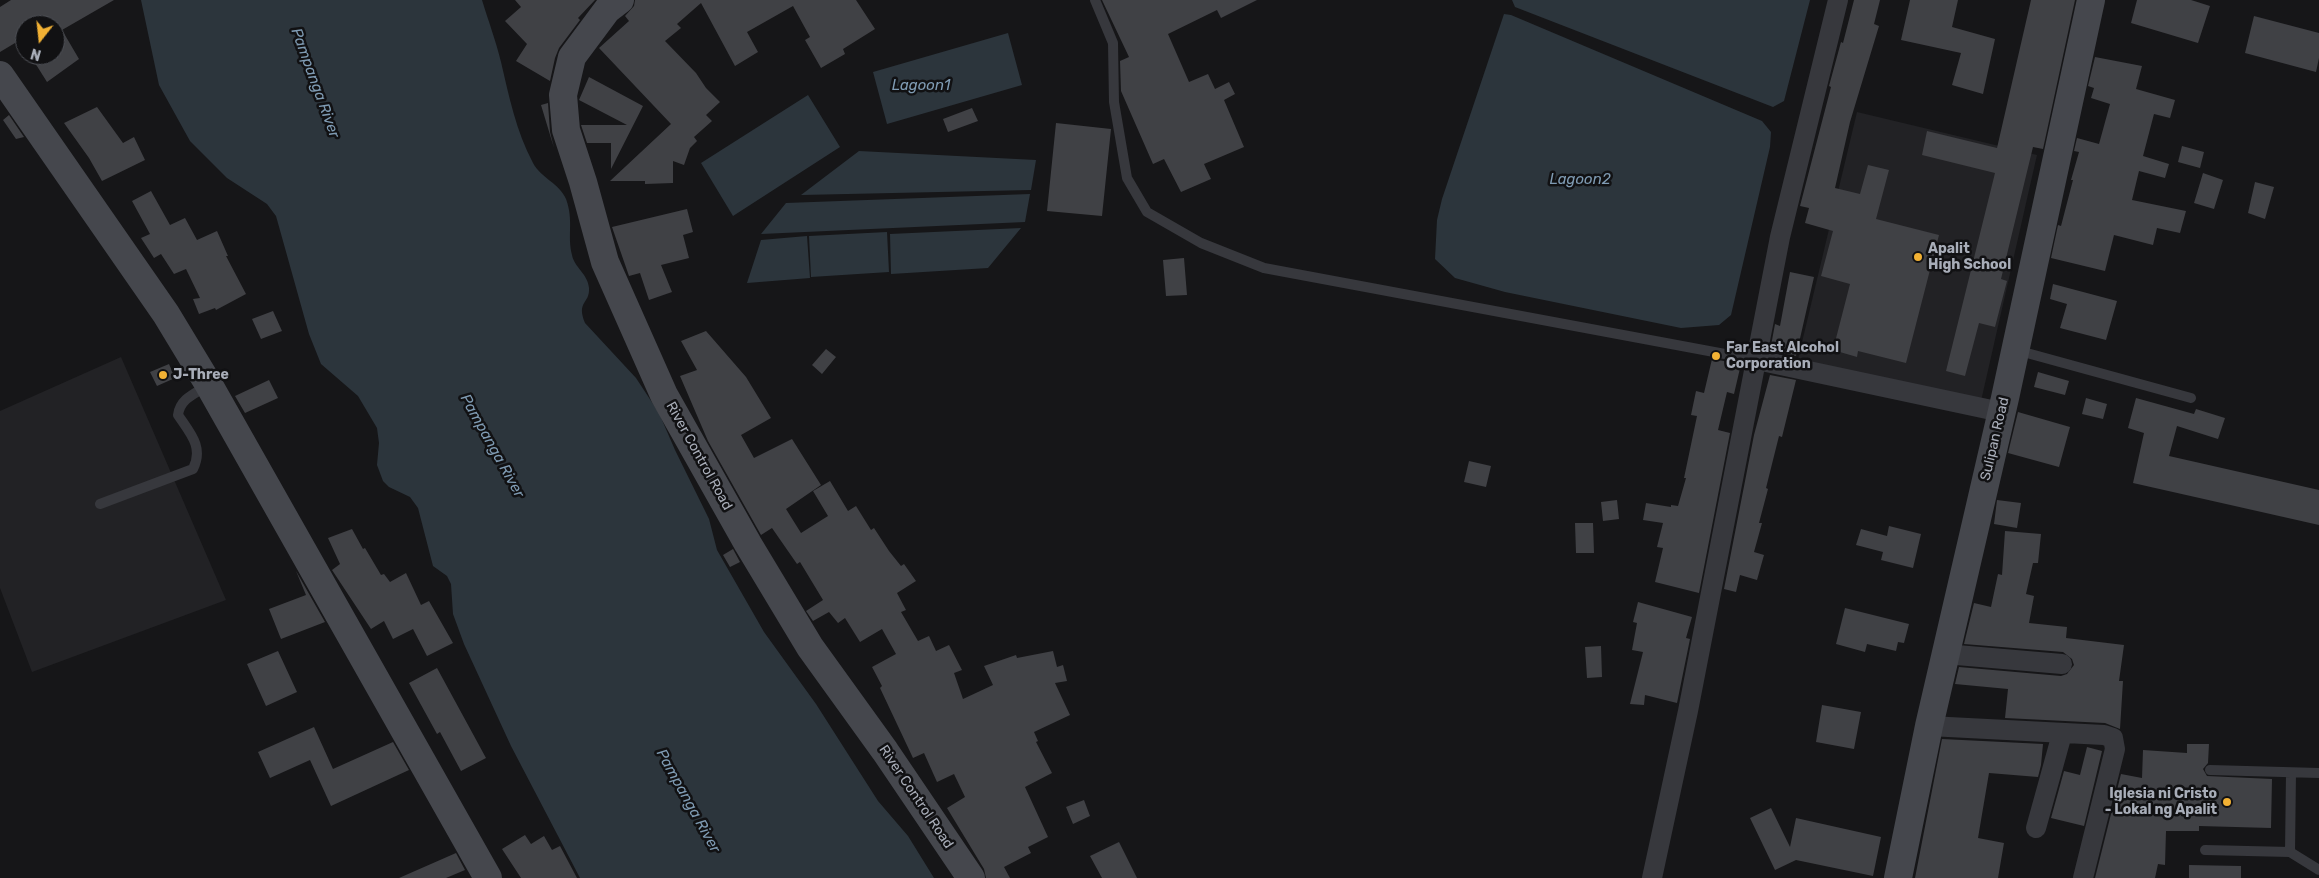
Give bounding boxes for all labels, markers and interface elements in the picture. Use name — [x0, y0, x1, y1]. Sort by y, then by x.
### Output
north arrow — [15, 15, 65, 65]
water label: Pampanga River — [287, 26, 343, 140]
text: N — [29, 44, 43, 64]
water label: Lagoon1 — [892, 77, 950, 95]
water label: Lagoon2 — [1549, 171, 1611, 189]
place label: Apalit High School — [1928, 241, 2011, 274]
marker: Apalit High School — [1912, 251, 1924, 263]
place label: Far East Alcohol Corporation — [1726, 340, 1839, 372]
marker: Far East Alcohol Corporation — [1710, 350, 1722, 362]
place label: J-Three — [173, 367, 229, 383]
marker: J-Three — [157, 369, 169, 381]
water label: Pampanga River — [456, 391, 528, 501]
street label: Sulipan Road — [1977, 396, 2013, 482]
street label: River Control Road — [662, 399, 736, 513]
street label: River Control Road — [875, 742, 957, 852]
water label: Pampanga River — [652, 746, 724, 856]
place label: Iglesia ni Cristo - Lokal ng Apalit — [2105, 786, 2217, 819]
marker: Iglesia ni Cristo - Lokal ng Apalit — [2221, 796, 2233, 808]

